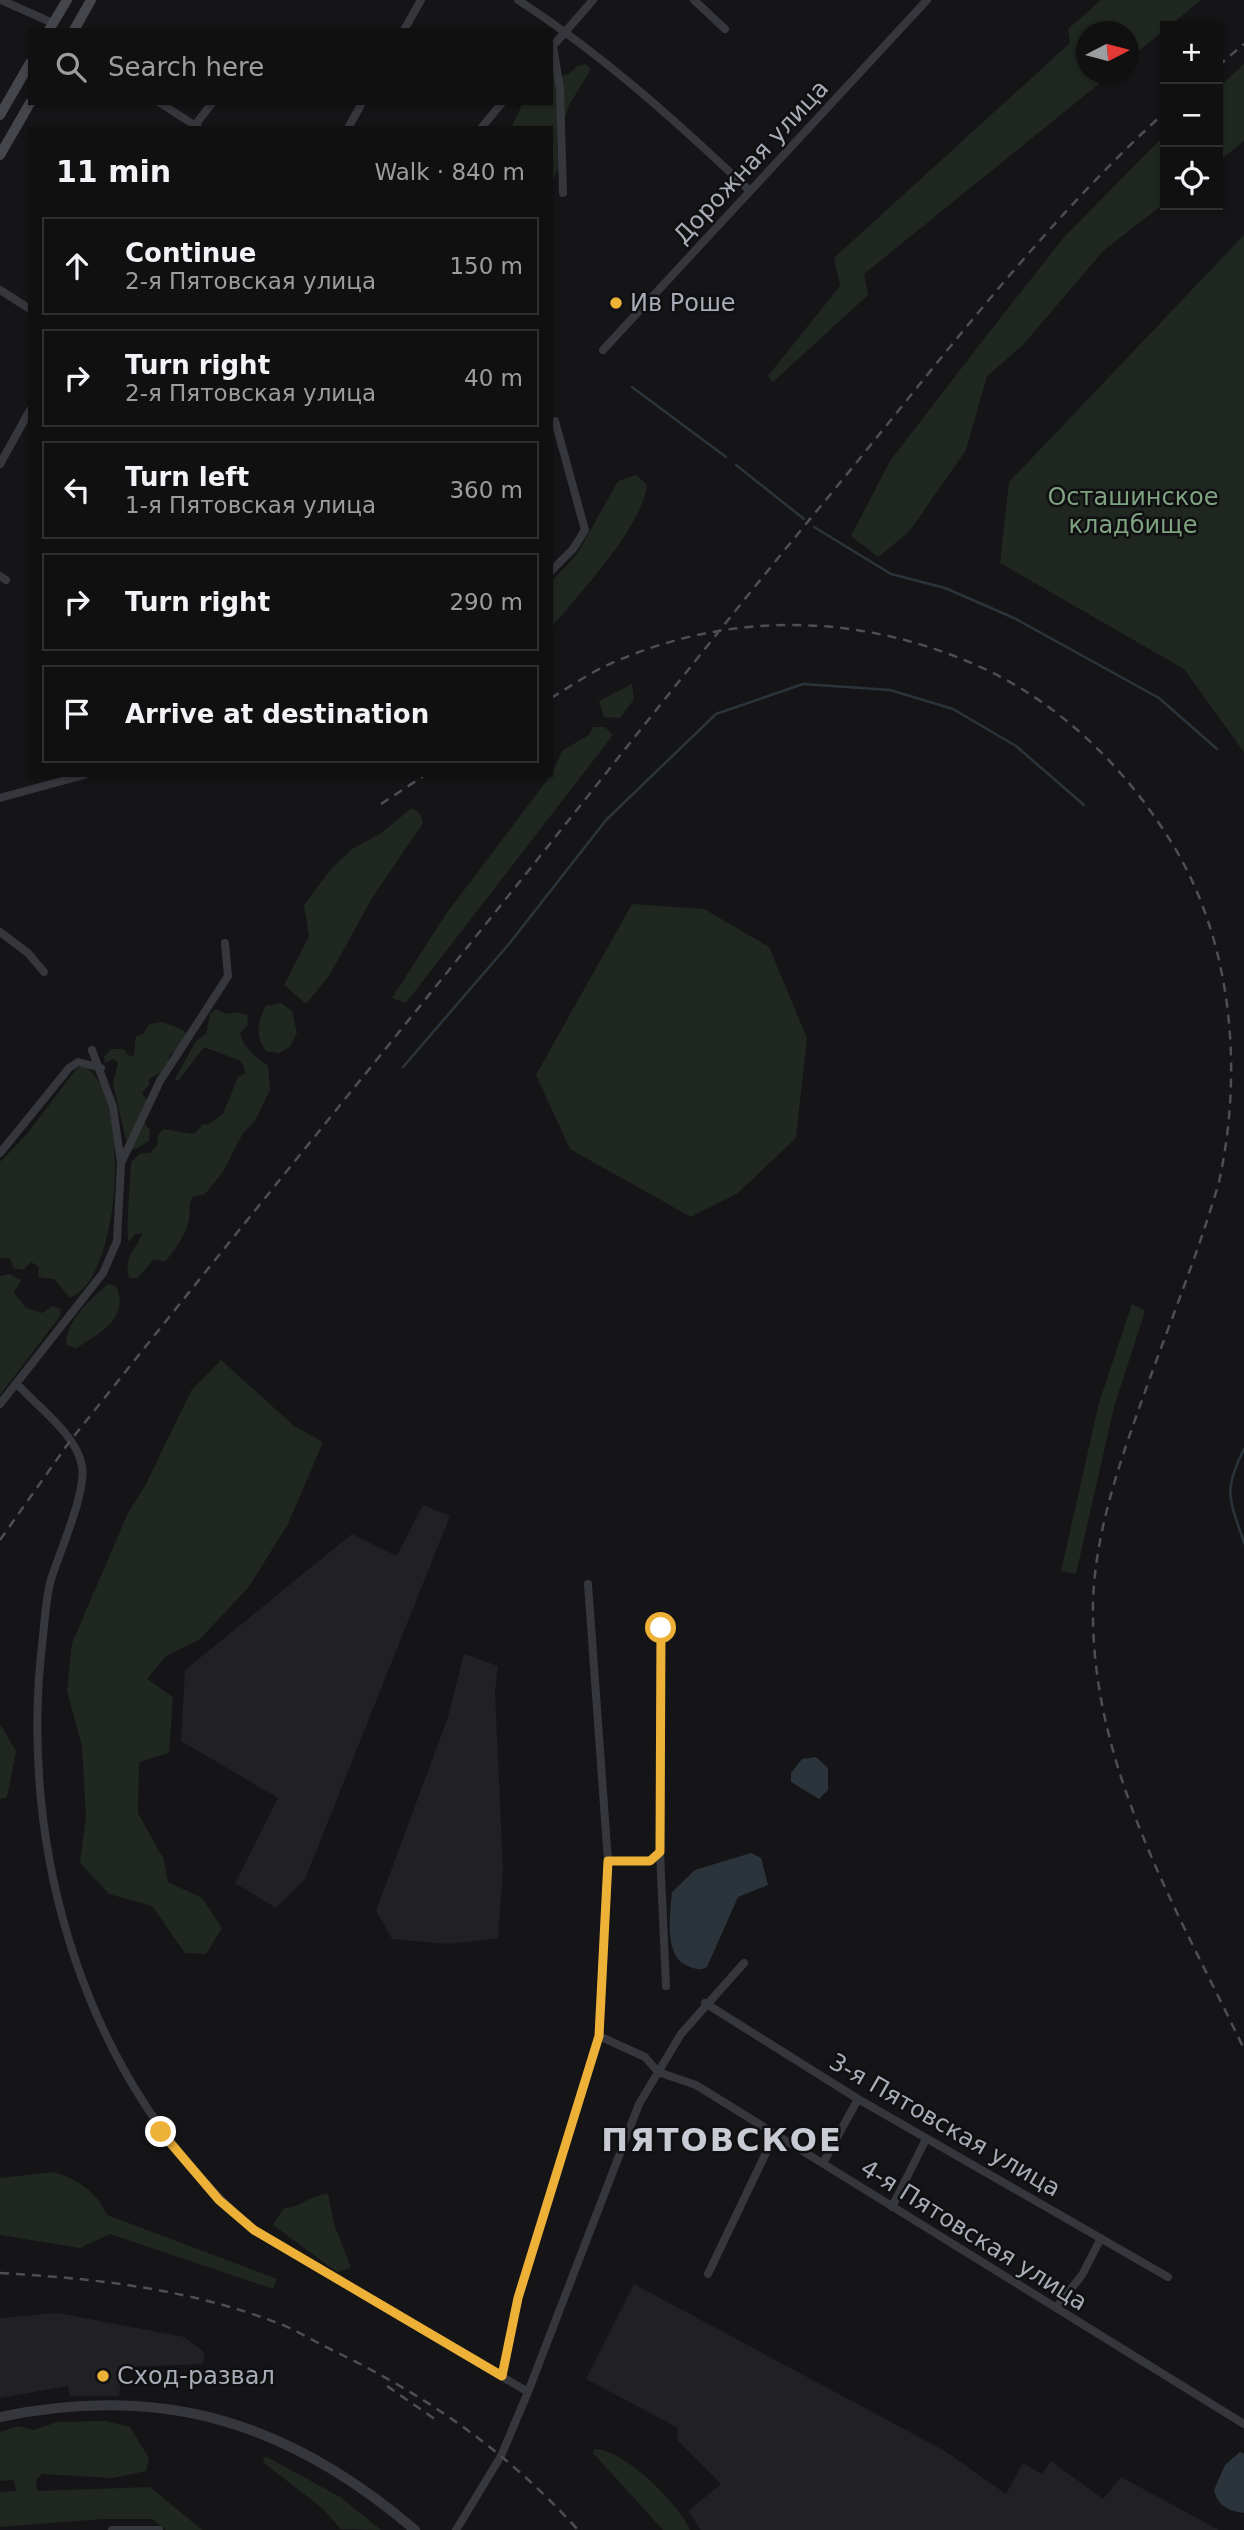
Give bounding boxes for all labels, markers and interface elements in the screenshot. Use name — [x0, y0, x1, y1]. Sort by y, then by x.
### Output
north arrow — [1076, 21, 1139, 84]
map controls — [1160, 21, 1223, 210]
button: + — [1160, 21, 1223, 84]
search box — [28, 28, 553, 105]
icon: search — [52, 48, 90, 86]
text: Search here — [108, 52, 264, 82]
street label: Дорожная улица — [668, 74, 834, 250]
button: − — [1160, 84, 1223, 147]
button: locate — [1160, 147, 1223, 210]
text: 11 min — [56, 154, 171, 189]
text: Walk · 840 m — [374, 159, 525, 185]
text: Continue — [125, 238, 256, 268]
icon: ahead — [58, 247, 96, 285]
text: 150 m — [449, 253, 523, 279]
text: 2-я Пятовская улица — [125, 268, 376, 294]
place label: Ив Роше — [630, 289, 736, 317]
marker: Ив Роше — [608, 295, 624, 311]
text: Turn right — [125, 350, 270, 380]
icon: right — [58, 359, 96, 397]
text: 40 m — [464, 365, 523, 391]
text: 2-я Пятовская улица — [125, 380, 376, 406]
text: Turn left — [125, 462, 249, 492]
icon: left — [58, 471, 96, 509]
text: 360 m — [449, 477, 523, 503]
park label: Осташинское кладбище — [1047, 483, 1219, 539]
text: 1-я Пятовская улица — [125, 492, 376, 518]
icon: right — [58, 583, 96, 621]
text: Turn right — [125, 587, 270, 617]
text: 290 m — [449, 589, 523, 615]
icon: arrive — [58, 695, 96, 733]
text: Arrive at destination — [125, 699, 429, 729]
route start — [645, 1612, 676, 1643]
street label: 3-я Пятовская улица — [825, 2047, 1065, 2203]
route end — [145, 2116, 176, 2147]
district label: ПЯТОВСКОЕ — [601, 2121, 843, 2159]
street label: 4-я Пятовская улица — [856, 2154, 1092, 2316]
place label: Сход-развал — [117, 2362, 275, 2390]
marker: Сход-развал — [95, 2368, 111, 2384]

